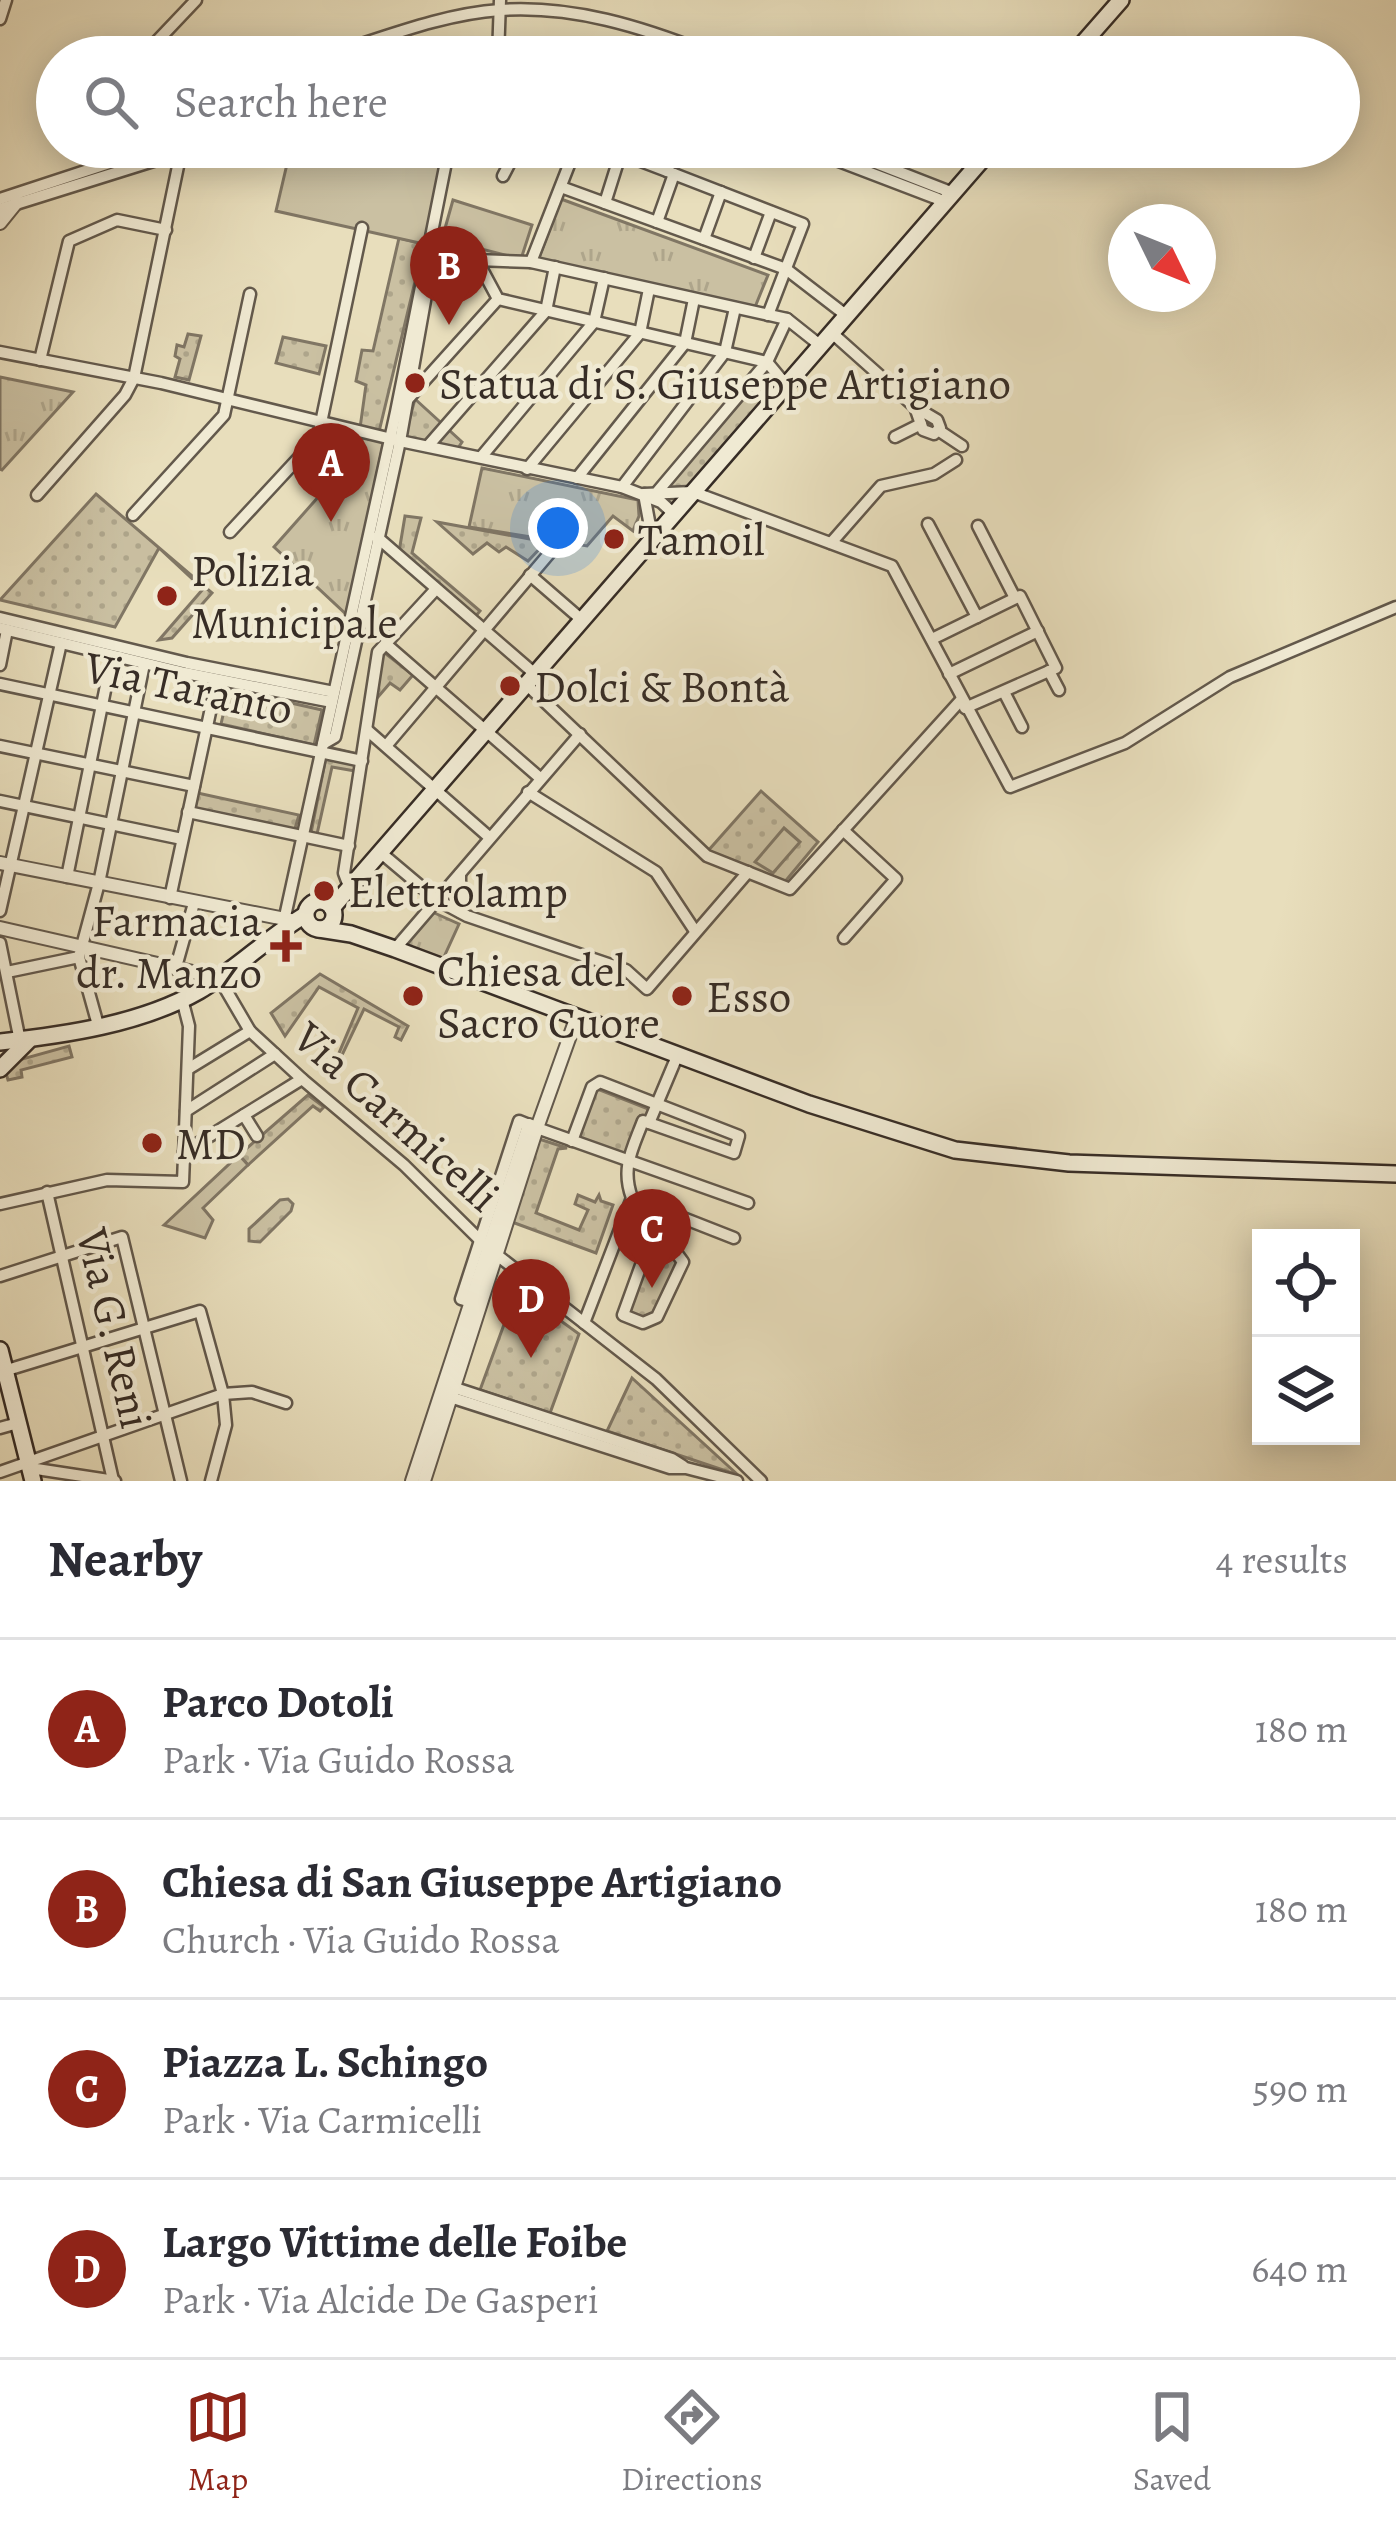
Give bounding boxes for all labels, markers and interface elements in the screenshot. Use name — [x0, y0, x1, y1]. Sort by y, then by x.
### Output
search box — [36, 36, 1360, 168]
icon: search — [78, 69, 144, 135]
text: Search here — [174, 71, 388, 133]
north arrow — [1108, 204, 1216, 312]
pin: B — [410, 226, 488, 325]
place label: Statua di S. Giuseppe Artigiano — [439, 353, 1011, 415]
marker: Statua di S. Giuseppe Artigiano — [402, 370, 428, 396]
pin: A — [292, 423, 370, 522]
your location — [528, 498, 588, 558]
place label: Tamoil — [638, 509, 765, 571]
marker: Tamoil — [601, 526, 627, 552]
place label: Polizia Municipale — [191, 540, 398, 654]
marker: Polizia Municipale — [154, 583, 180, 609]
street label: Via Taranto — [78, 635, 299, 740]
place label: Dolci & Bontà — [534, 656, 789, 718]
marker: Dolci & Bontà — [497, 673, 523, 699]
place label: Elettrolamp — [348, 861, 568, 923]
marker: Elettrolamp — [311, 878, 337, 904]
place label: Farmacia dr. Manzo — [76, 890, 262, 1004]
marker: Farmacia dr. Manzo — [273, 933, 299, 959]
place label: Chiesa del Sacro Cuore — [437, 940, 660, 1054]
place label: Esso — [706, 966, 791, 1028]
marker: Chiesa del Sacro Cuore — [400, 983, 426, 1009]
marker: Esso — [669, 983, 695, 1009]
street label: Via Carmicelli — [279, 1007, 513, 1226]
place label: MD — [176, 1113, 246, 1175]
marker: MD — [139, 1130, 165, 1156]
pin: C — [613, 1189, 691, 1288]
street label: Via G. Reni — [61, 1221, 167, 1434]
map controls — [1252, 1229, 1360, 1445]
button: locate — [1252, 1229, 1360, 1337]
pin: D — [492, 1259, 570, 1358]
button: layers — [1252, 1337, 1360, 1445]
text: Nearby — [48, 1524, 202, 1594]
text: 4 results — [1216, 1533, 1348, 1586]
text: Parco Dotoli — [162, 1671, 394, 1733]
text: A — [75, 1702, 99, 1755]
text: 180 m — [1255, 1702, 1348, 1755]
text: Park · Via Guido Rossa — [162, 1733, 515, 1786]
text: Chiesa di San Giuseppe Artigiano — [162, 1851, 782, 1913]
text: B — [75, 1882, 99, 1935]
text: 180 m — [1255, 1882, 1348, 1935]
text: Church · Via Guido Rossa — [162, 1913, 560, 1966]
text: Piazza L. Schingo — [162, 2031, 488, 2093]
text: C — [75, 2062, 99, 2115]
text: 590 m — [1253, 2062, 1348, 2115]
text: Park · Via Carmicelli — [162, 2093, 482, 2146]
text: Largo Vittime delle Foibe — [162, 2211, 627, 2273]
text: D — [73, 2242, 101, 2295]
text: 640 m — [1251, 2242, 1348, 2295]
text: Park · Via Alcide De Gasperi — [162, 2273, 599, 2326]
tab: Map — [185, 2384, 251, 2501]
tab: Directions — [621, 2384, 763, 2501]
tab: Saved — [1133, 2384, 1211, 2501]

